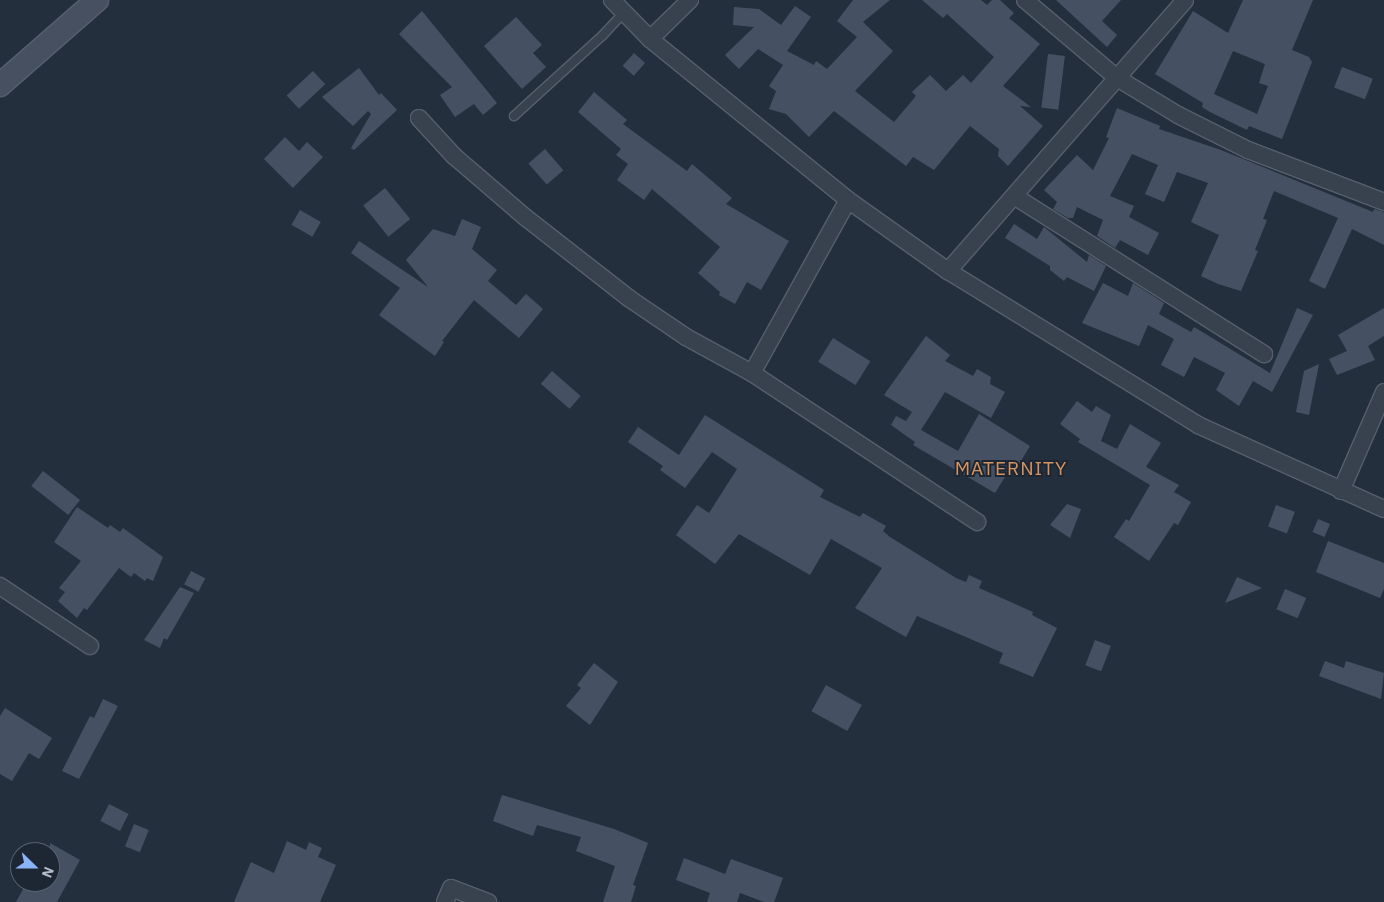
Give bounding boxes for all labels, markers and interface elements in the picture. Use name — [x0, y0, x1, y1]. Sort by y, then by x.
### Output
district label: MATERNITY — [954, 458, 1068, 480]
north arrow — [10, 842, 60, 892]
text: N — [38, 864, 58, 880]

